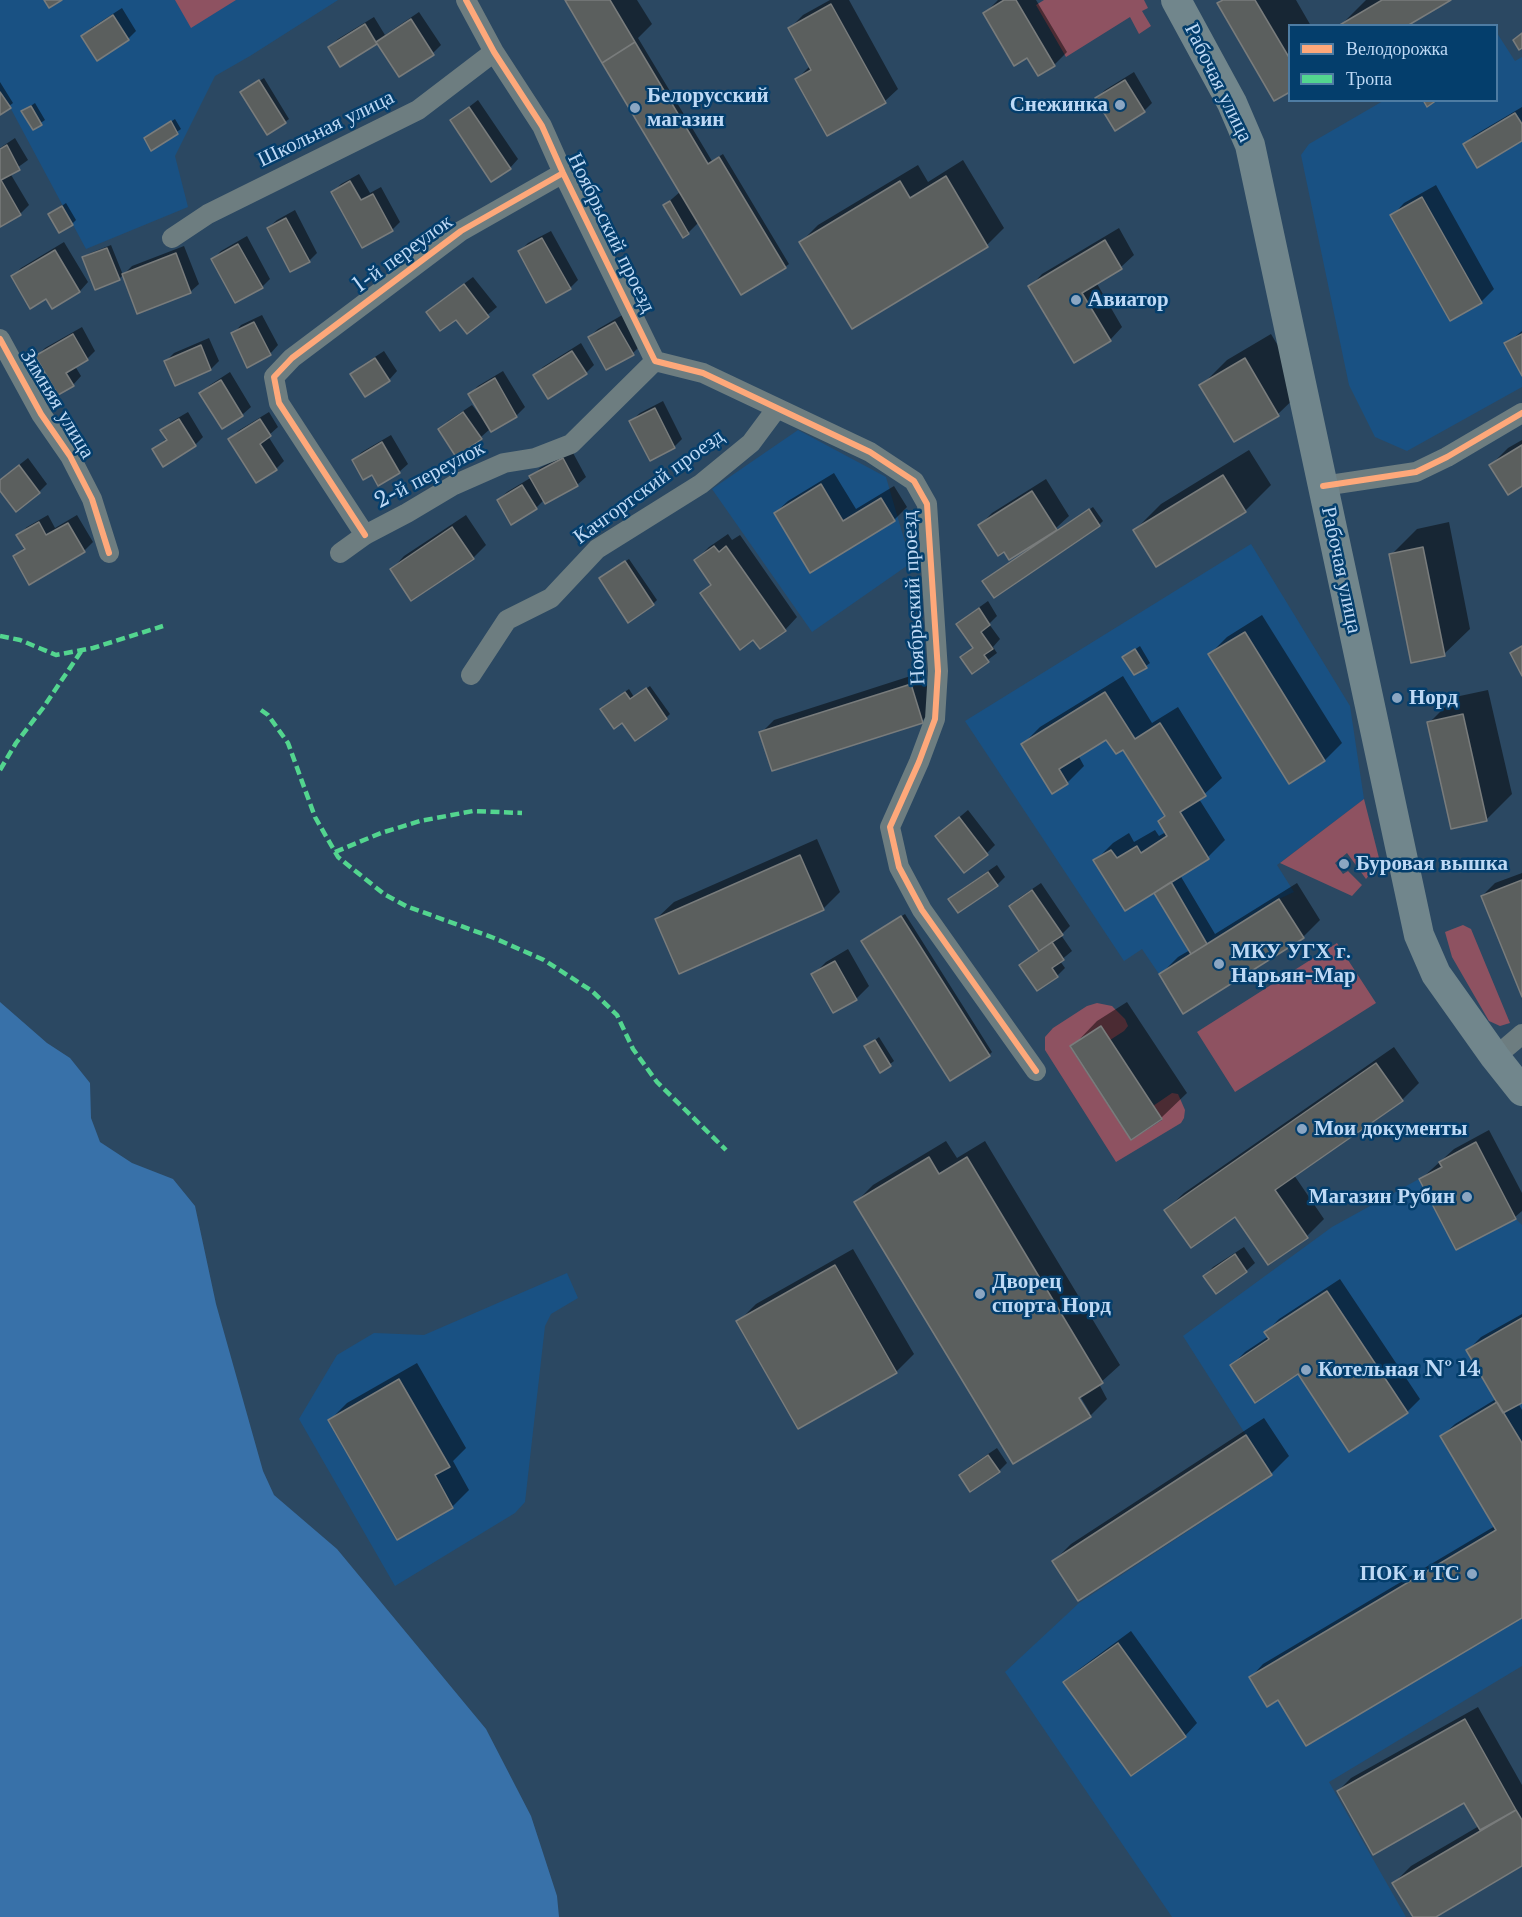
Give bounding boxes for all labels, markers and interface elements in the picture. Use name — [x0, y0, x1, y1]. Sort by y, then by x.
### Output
street label: Рабочая улица — [1178, 19, 1258, 147]
legend — [1288, 24, 1498, 102]
text: Велодорожка — [1346, 38, 1448, 60]
text: Тропа — [1346, 68, 1392, 90]
place label: Белорусский магазин — [647, 83, 769, 133]
street label: Школьная улица — [254, 85, 398, 173]
place label: Снежинка — [1010, 92, 1108, 118]
marker: Снежинка — [1113, 98, 1127, 112]
marker: Белорусский магазин — [628, 101, 642, 115]
street label: Ноябрьский проезд — [561, 149, 661, 317]
street label: 1-й переулок — [348, 209, 458, 299]
place label: Авиатор — [1088, 287, 1169, 313]
marker: Авиатор — [1069, 293, 1083, 307]
street label: Зимняя улица — [14, 345, 100, 463]
street label: Качгортский проезд — [569, 424, 729, 550]
street label: 2-й переулок — [371, 436, 489, 514]
street label: Рабочая улица — [1315, 504, 1367, 636]
street label: Ноябрьский проезд — [897, 510, 931, 686]
place label: Норд — [1409, 685, 1458, 711]
marker: Норд — [1390, 691, 1404, 705]
place label: Буровая вышка — [1356, 851, 1508, 877]
marker: Буровая вышка — [1337, 857, 1351, 871]
place label: МКУ УГХ г. Нарьян-Мар — [1231, 939, 1356, 989]
marker: МКУ УГХ г. Нарьян-Мар — [1212, 957, 1226, 971]
place label: Мои документы — [1314, 1116, 1467, 1142]
marker: Мои документы — [1295, 1122, 1309, 1136]
place label: Магазин Рубин — [1309, 1184, 1455, 1210]
marker: Магазин Рубин — [1460, 1190, 1474, 1204]
place label: Дворец спорта Норд — [992, 1269, 1111, 1319]
marker: Дворец спорта Норд — [973, 1287, 987, 1301]
place label: Котельная № 14 — [1318, 1357, 1481, 1383]
marker: Котельная № 14 — [1299, 1363, 1313, 1377]
place label: ПОК и ТС — [1360, 1561, 1460, 1587]
marker: ПОК и ТС — [1465, 1567, 1479, 1581]

